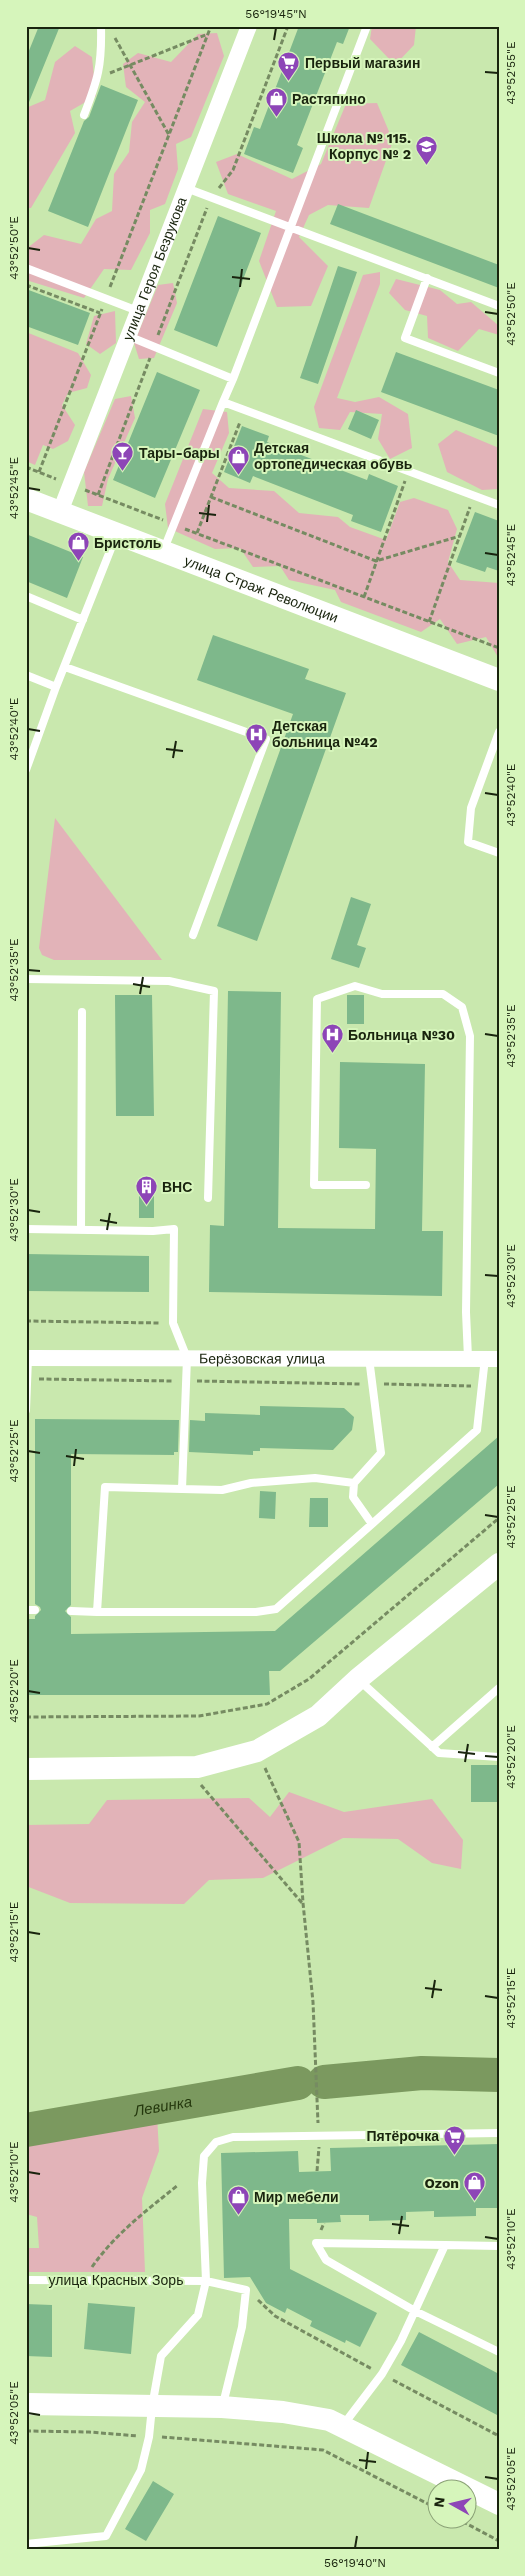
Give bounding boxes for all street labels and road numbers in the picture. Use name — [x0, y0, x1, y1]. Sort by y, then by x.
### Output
street label: улица Героя Безрукова — [119, 195, 190, 343]
street label: улица Страж Революции — [182, 552, 340, 626]
street label: Берёзовская улица — [199, 1350, 325, 1367]
street label: улица Красных Зорь — [49, 2272, 183, 2288]

